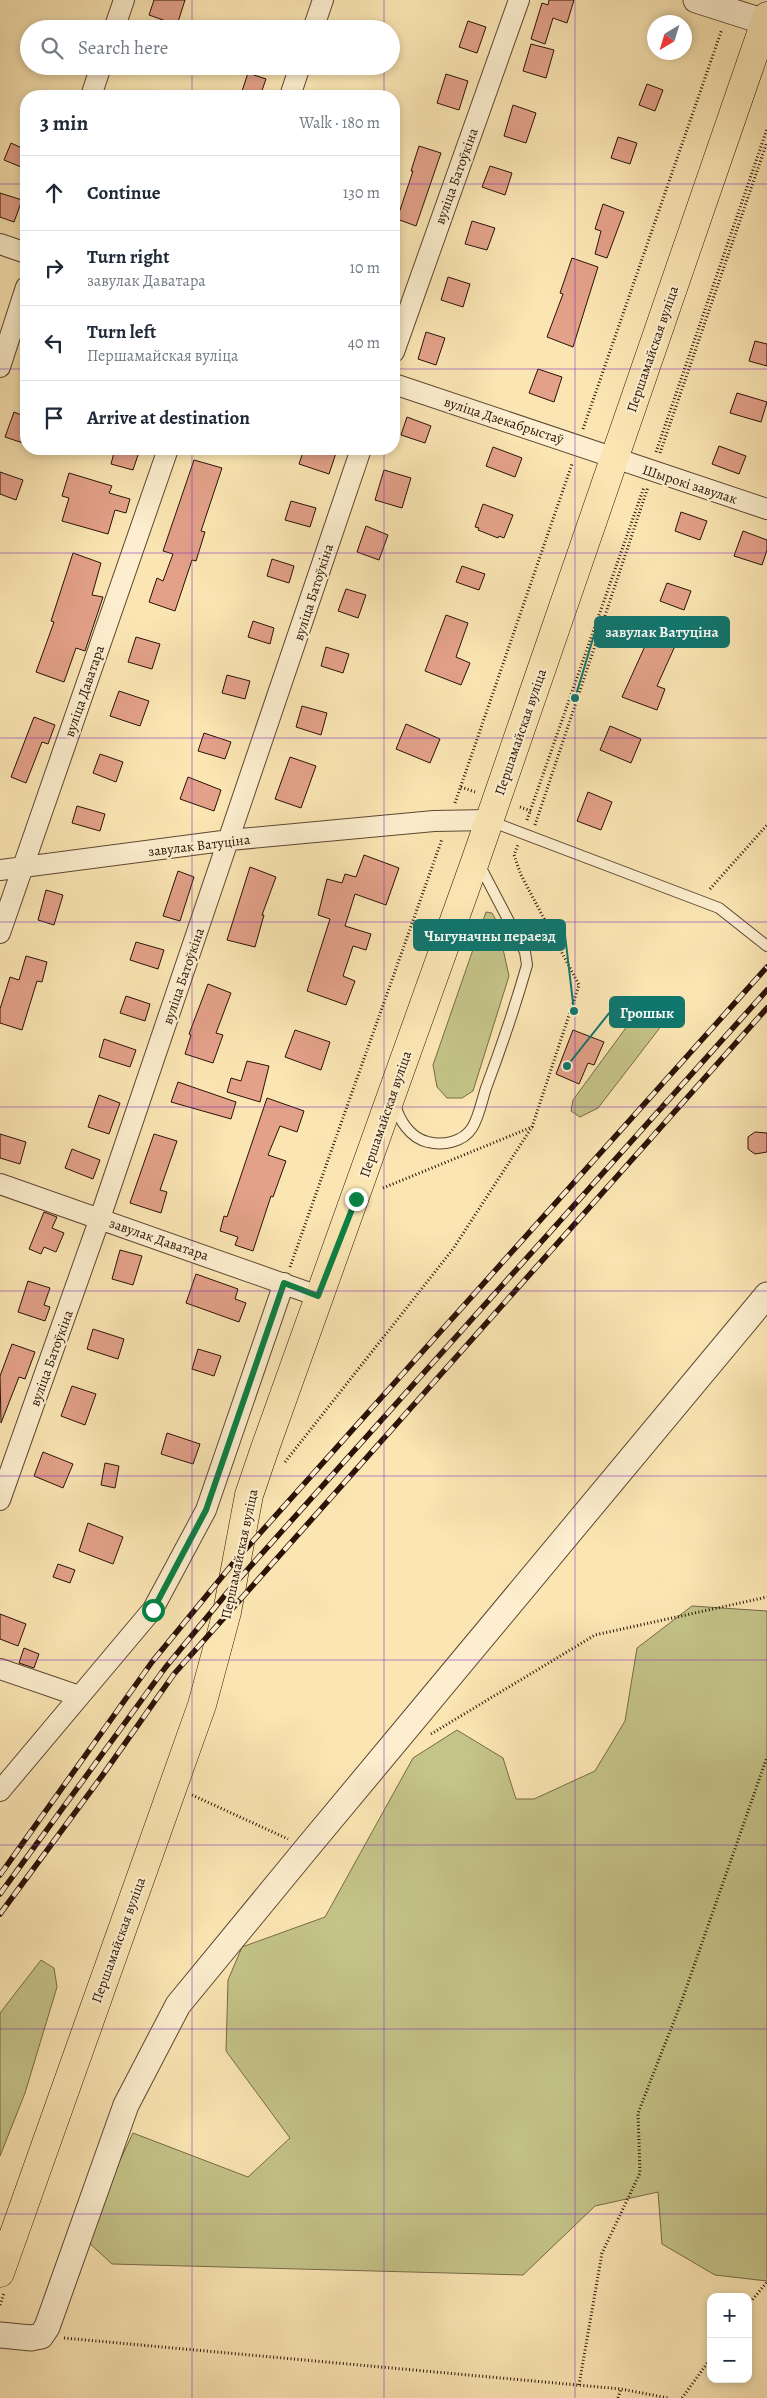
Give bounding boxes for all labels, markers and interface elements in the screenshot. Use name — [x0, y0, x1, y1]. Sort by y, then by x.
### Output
north arrow — [647, 15, 692, 60]
search box — [20, 20, 400, 75]
icon: search — [38, 34, 66, 62]
text: Search here — [78, 35, 168, 61]
text: 3 min — [40, 109, 88, 137]
text: Walk · 180 m — [299, 112, 380, 134]
street label: вуліца Батоўкіна — [430, 125, 483, 227]
icon: ahead — [40, 179, 68, 207]
text: Continue — [87, 180, 161, 206]
text: 130 m — [343, 182, 380, 204]
text: Turn right — [87, 244, 169, 270]
icon: right — [40, 254, 68, 282]
text: 10 m — [350, 257, 380, 279]
text: завулак Даватара — [87, 270, 206, 292]
street label: Першамайская вуліца — [622, 283, 683, 415]
text: Turn left — [87, 319, 156, 345]
icon: left — [40, 329, 68, 357]
text: 40 m — [348, 332, 380, 354]
text: Першамайская вуліца — [87, 345, 238, 367]
street label: вуліца Дзекабрыстаў — [442, 392, 567, 449]
icon: arrive — [40, 404, 68, 432]
text: Arrive at destination — [87, 405, 250, 431]
street label: Шырокі завулак — [640, 460, 740, 509]
street label: вуліца Батоўкіна — [289, 541, 338, 643]
callout: завулак Ватуціна — [595, 617, 729, 647]
text: завулак Ватуціна — [605, 622, 719, 642]
street label: вуліца Даватара — [60, 642, 109, 740]
street label: Першамайская вуліца — [490, 666, 551, 798]
street label: завулак Ватуціна — [147, 830, 252, 861]
callout: Чыгуначны пераезд — [414, 920, 565, 950]
street label: вуліца Батоўкіна — [158, 925, 209, 1027]
text: Чыгуначны пераезд — [424, 926, 556, 946]
callout: Грошык — [610, 997, 684, 1027]
text: Грошык — [620, 1003, 674, 1023]
street label: Першамайская вуліца — [355, 1048, 416, 1180]
route end — [345, 1188, 368, 1211]
street label: завулак Даватара — [107, 1214, 212, 1266]
street label: вуліца Батоўкіна — [25, 1307, 78, 1409]
street label: Першамайская вуліца — [216, 1487, 263, 1621]
route start — [142, 1599, 165, 1622]
street label: Першамайская вуліца — [87, 1874, 150, 2006]
map controls — [707, 2293, 752, 2383]
button: + — [707, 2293, 752, 2338]
button: − — [707, 2338, 752, 2383]

